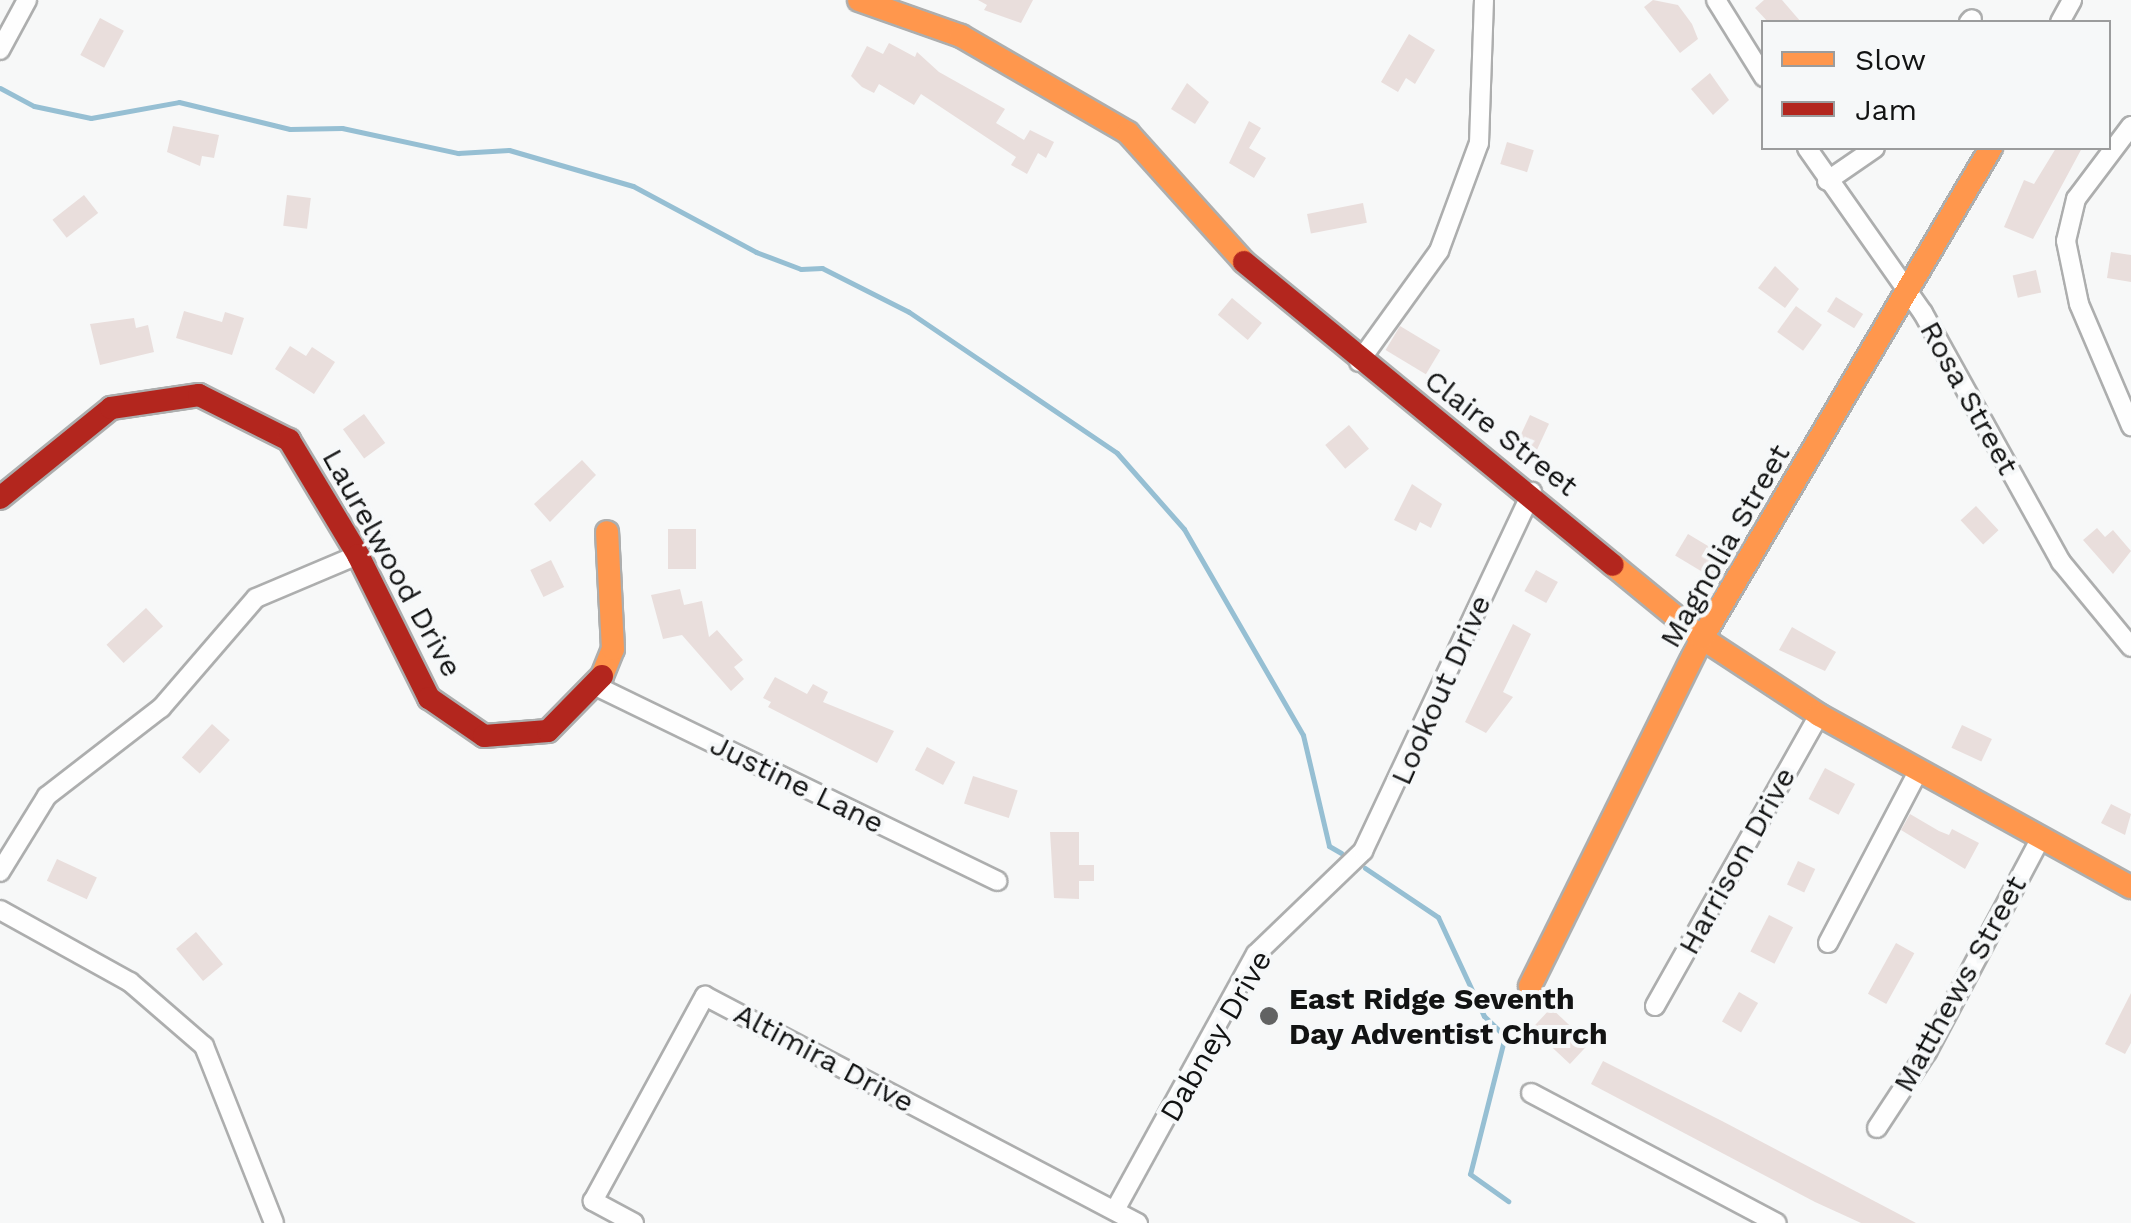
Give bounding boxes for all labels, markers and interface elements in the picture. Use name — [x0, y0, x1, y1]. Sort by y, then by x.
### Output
legend — [1761, 20, 2111, 150]
text: Slow — [1855, 42, 1926, 77]
text: Jam — [1855, 92, 1917, 127]
street label: Rosa Street — [1912, 315, 2026, 481]
street label: Claire Street — [1417, 362, 1585, 504]
street label: Magnolia Street — [1652, 438, 1798, 654]
street label: Laurelwood Drive — [314, 443, 470, 683]
street label: Lookout Drive — [1383, 590, 1499, 790]
street label: Justine Lane — [704, 727, 890, 841]
street label: Harrison Drive — [1671, 761, 1803, 961]
street label: Matthews Street — [1886, 870, 2034, 1098]
street label: Dabney Drive — [1152, 943, 1280, 1129]
place label: East Ridge Seventh Day Adventist Church — [1289, 981, 1609, 1052]
street label: Altimira Drive — [728, 995, 920, 1121]
marker: East Ridge Seventh Day Adventist Church — [1258, 1005, 1280, 1027]

